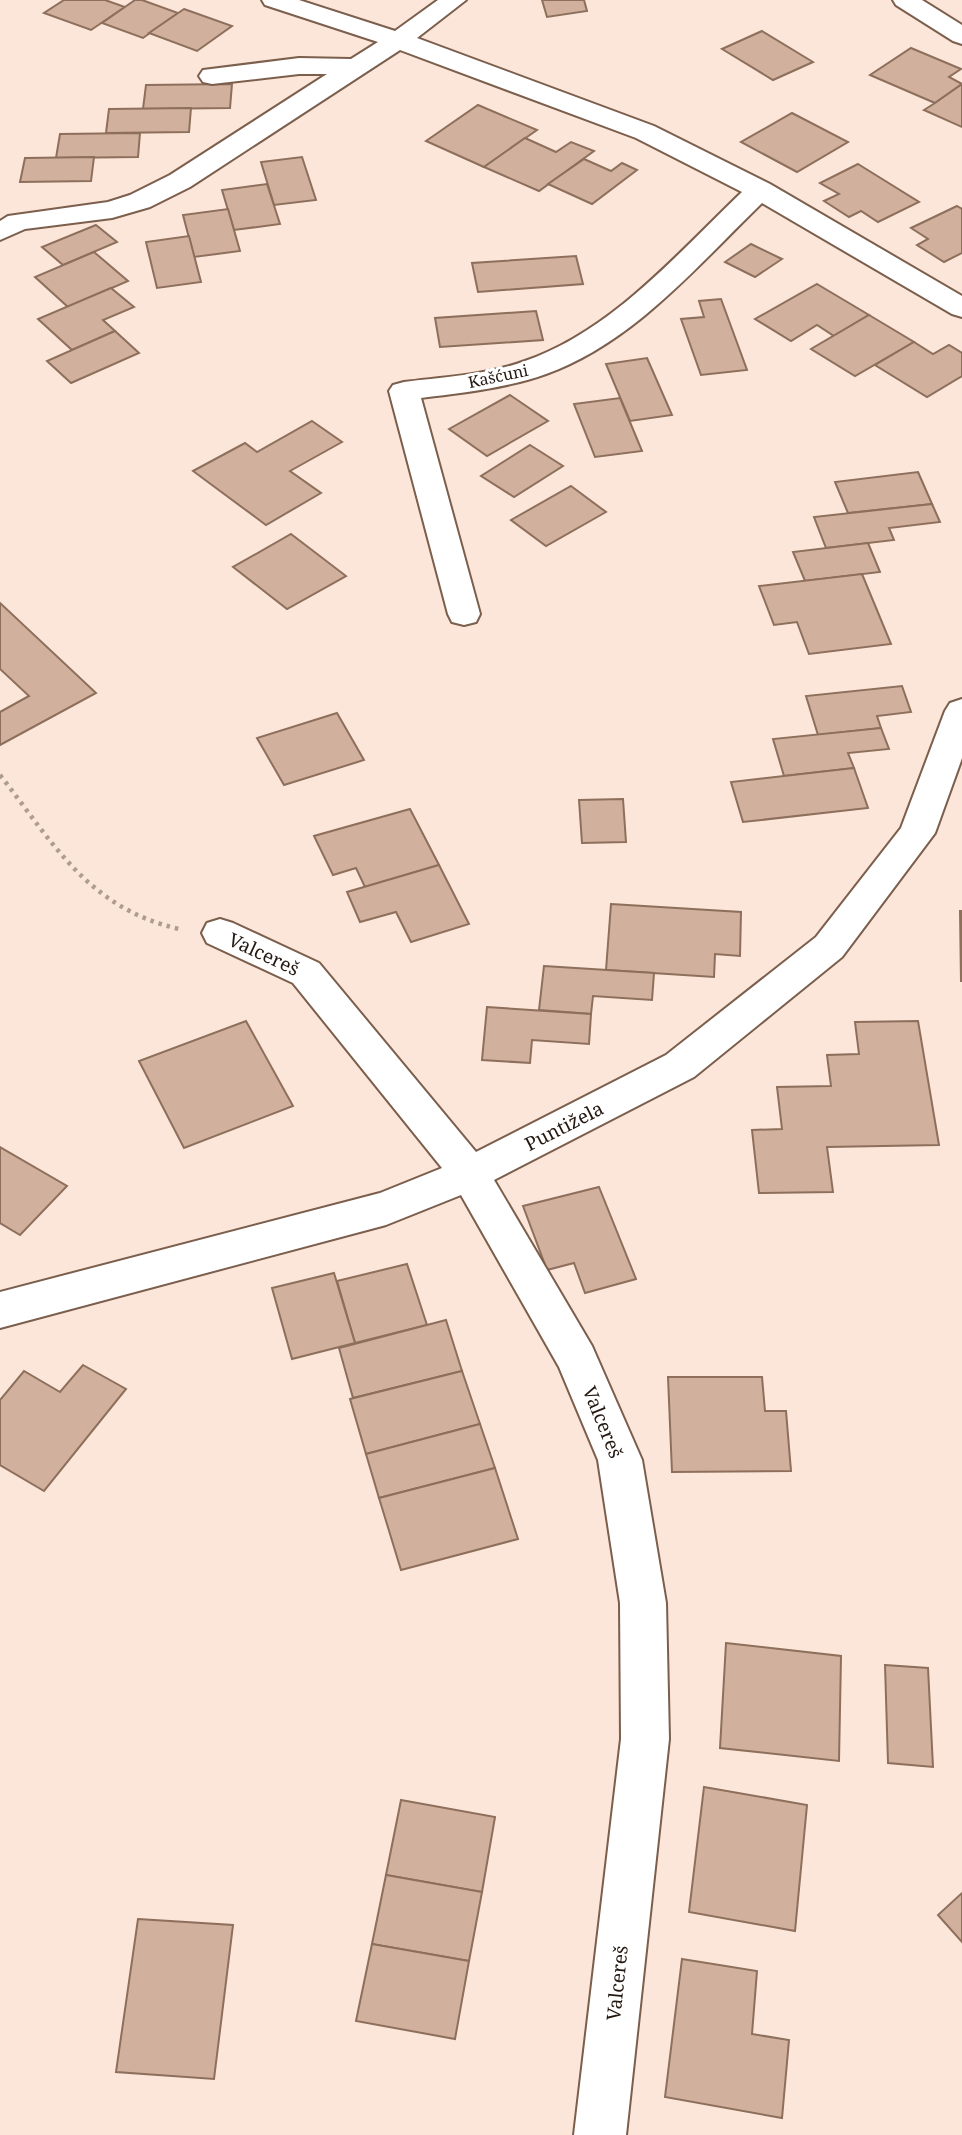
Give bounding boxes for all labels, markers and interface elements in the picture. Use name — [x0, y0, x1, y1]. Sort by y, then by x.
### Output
street label: Kašćuni — [466, 359, 530, 393]
street label: Valcereš — [224, 926, 304, 982]
street label: Puntižela — [520, 1095, 608, 1157]
street label: Valcereš — [577, 1382, 629, 1462]
street label: Valcereš — [600, 1944, 634, 2022]

